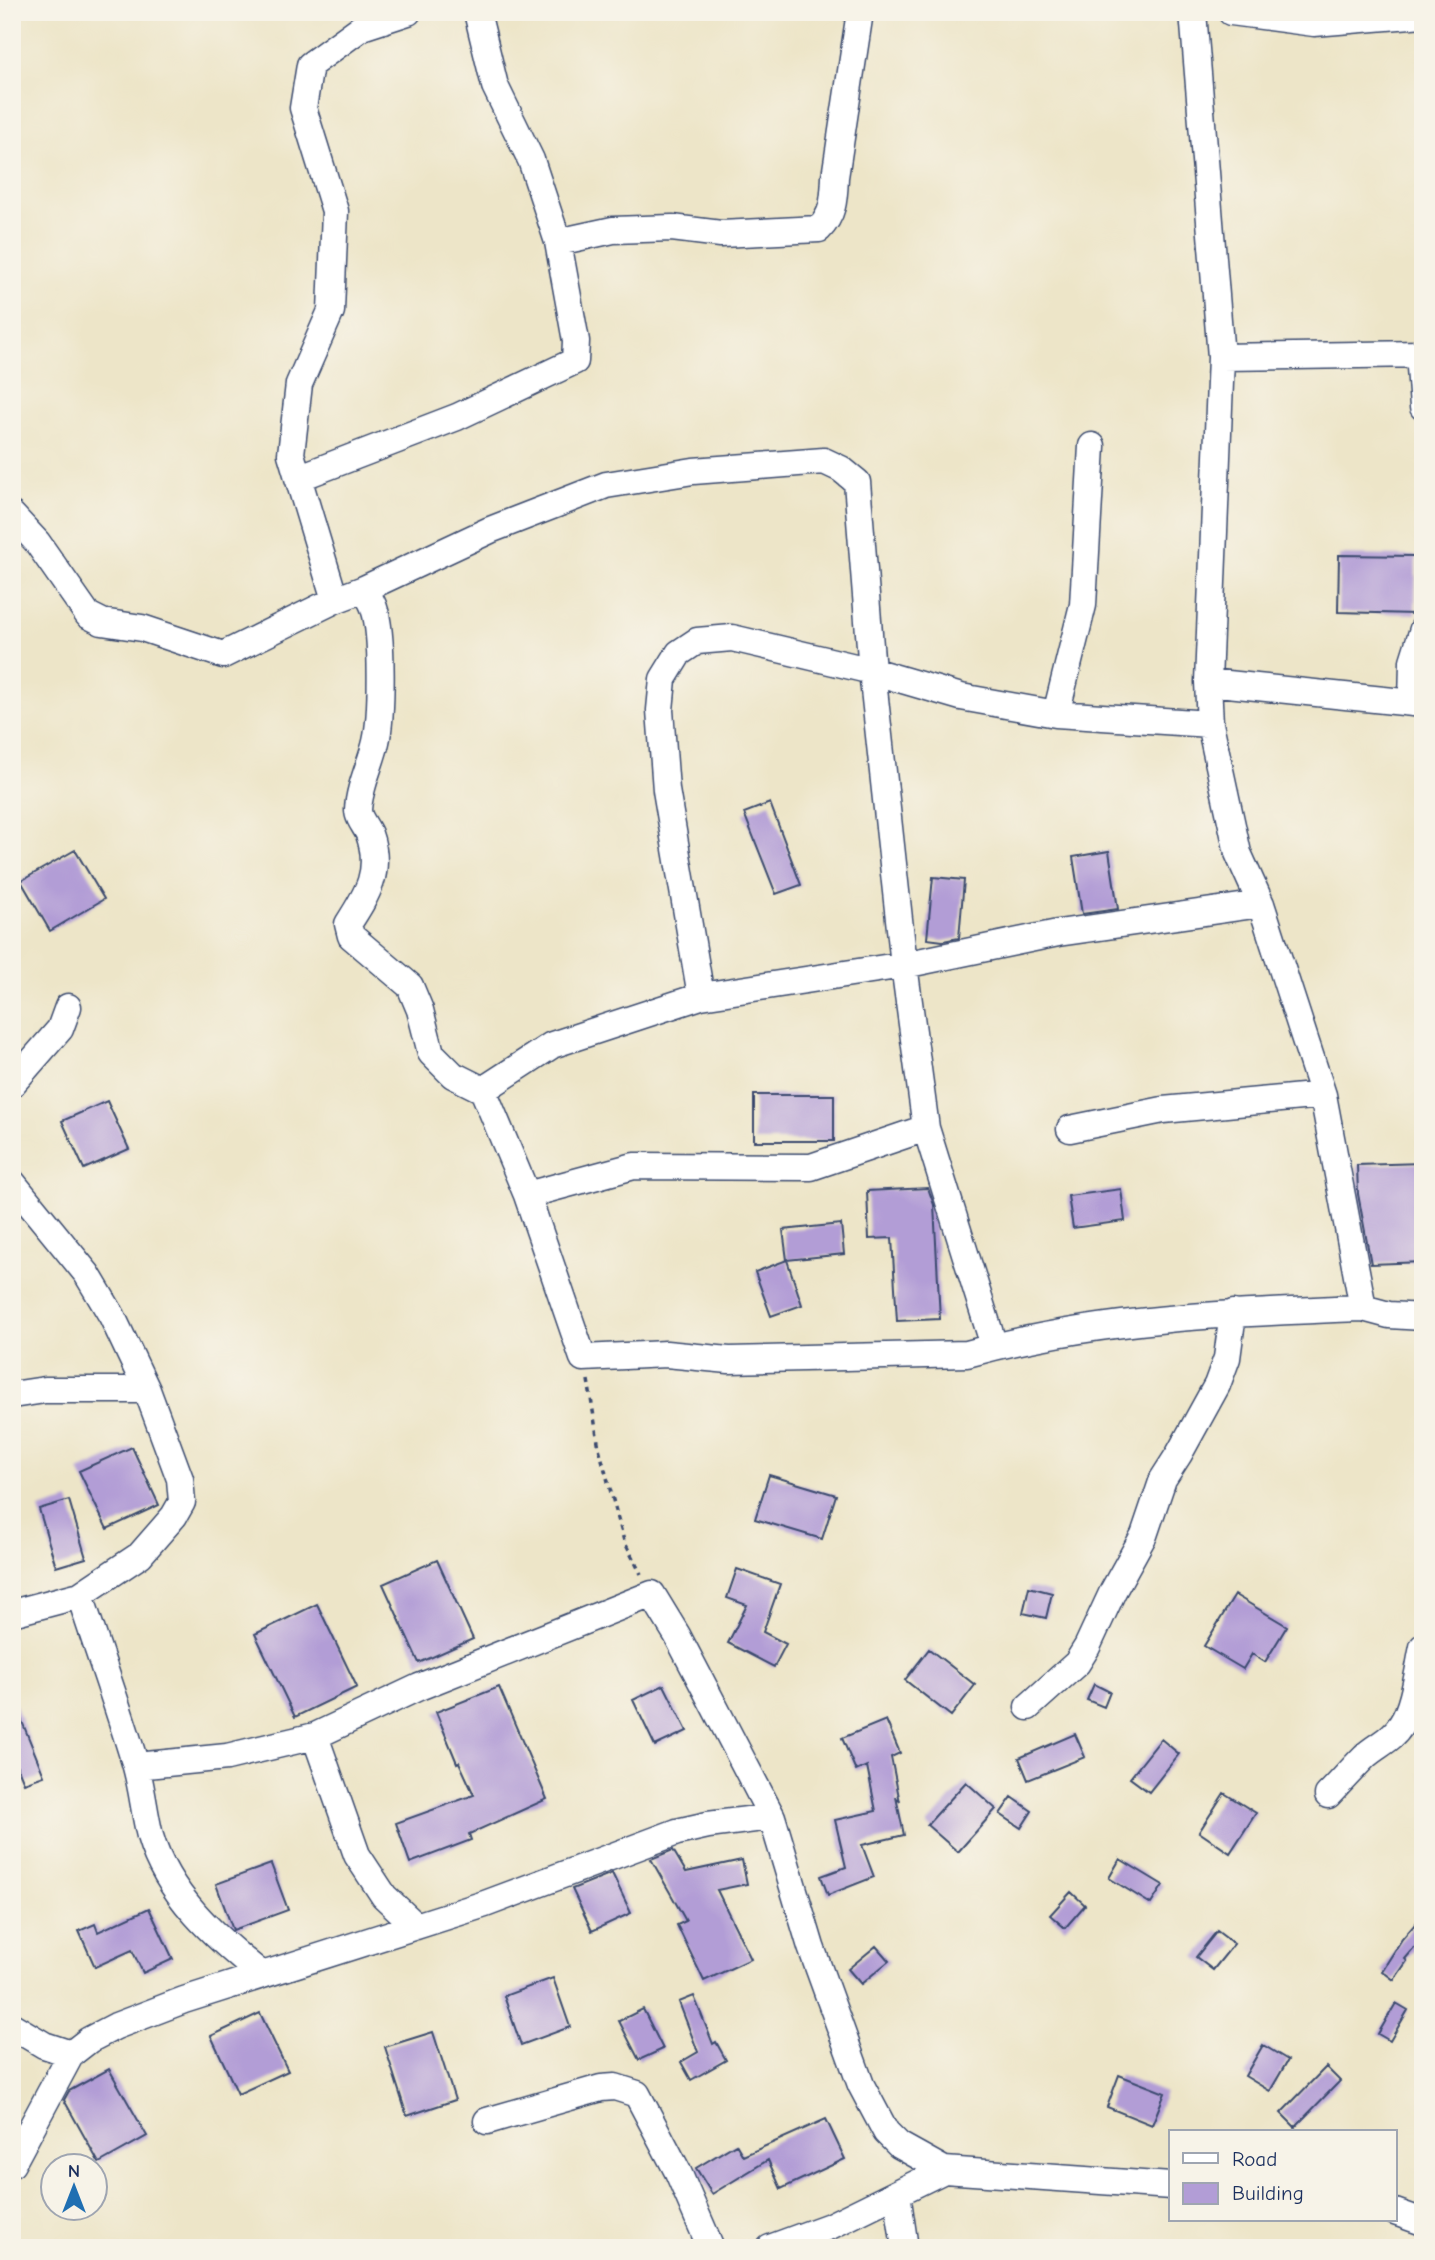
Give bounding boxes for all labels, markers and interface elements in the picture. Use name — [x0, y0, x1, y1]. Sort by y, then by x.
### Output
legend — [1169, 2130, 1396, 2222]
text: Road — [1232, 2147, 1277, 2171]
north arrow — [38, 2152, 108, 2222]
text: N — [68, 2160, 80, 2182]
text: Building — [1232, 2181, 1304, 2205]

